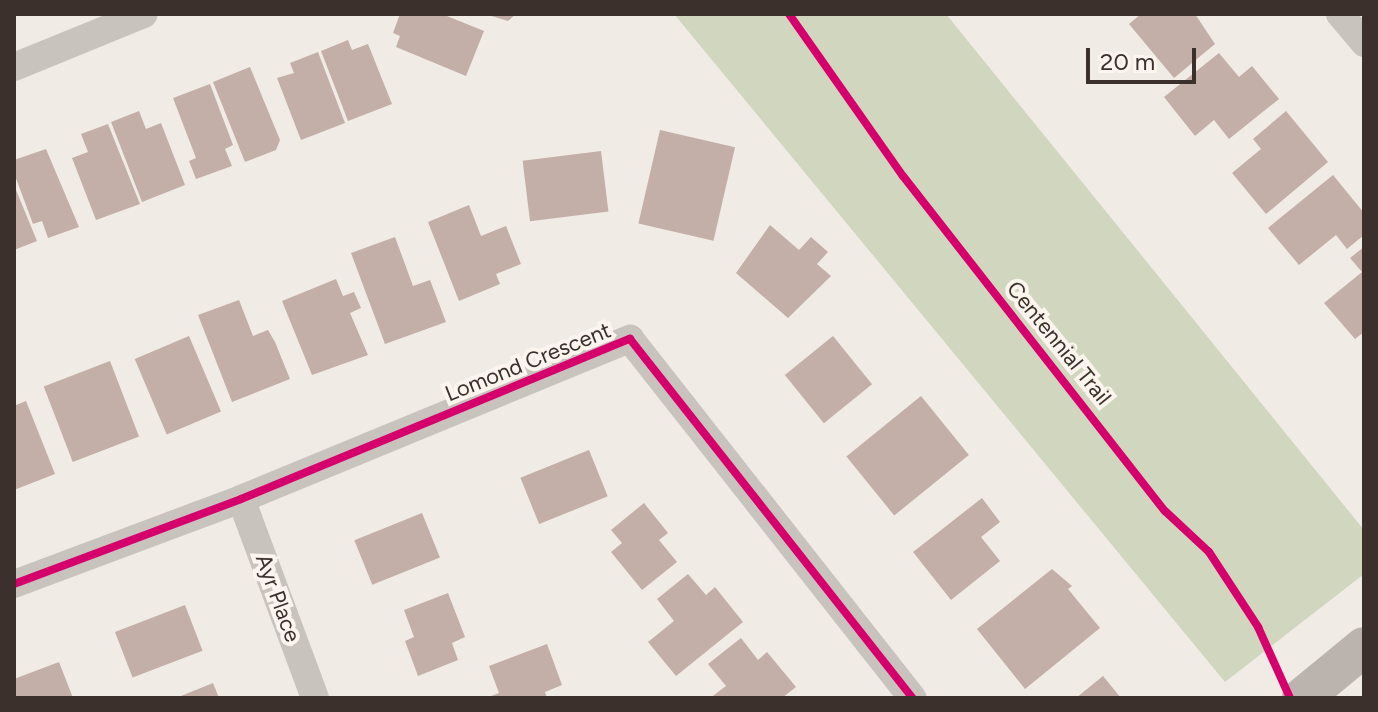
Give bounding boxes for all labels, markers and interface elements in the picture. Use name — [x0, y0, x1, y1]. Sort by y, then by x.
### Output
scale bar — [1090, 32, 1200, 82]
text: 20 m — [1100, 47, 1155, 76]
street label: Centennial Trail — [1001, 276, 1117, 410]
street label: Lomond Crescent — [441, 317, 615, 407]
street label: Ayr Place — [250, 550, 306, 646]

